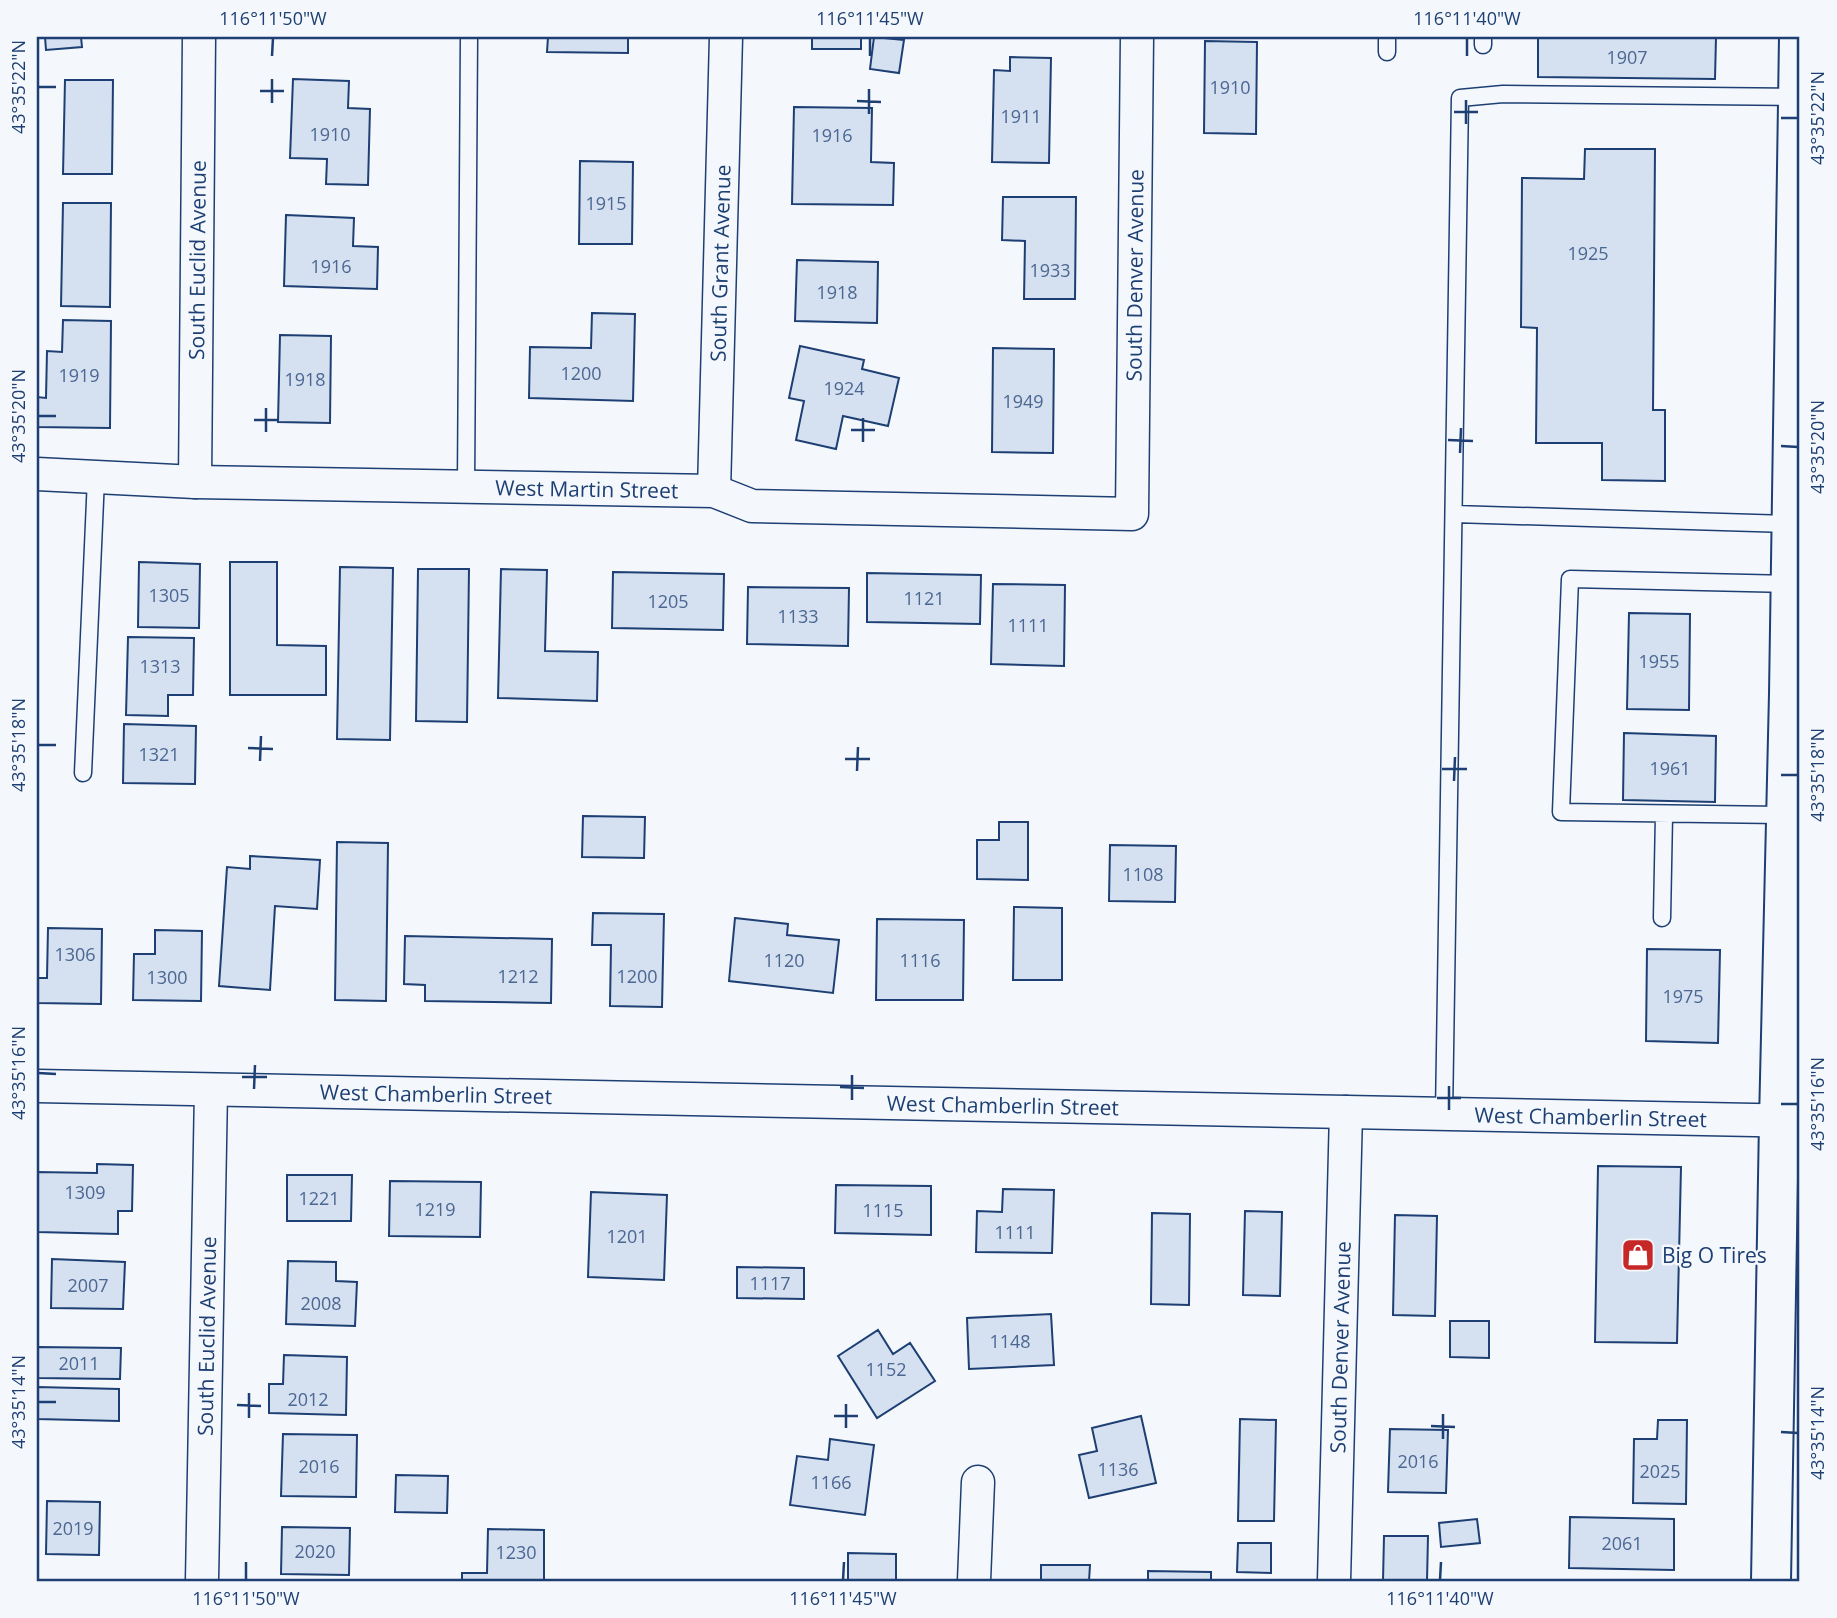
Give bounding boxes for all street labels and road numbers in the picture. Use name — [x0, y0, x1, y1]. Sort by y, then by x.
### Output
street label: South Euclid Avenue — [182, 160, 212, 360]
street label: South Grant Avenue — [703, 164, 737, 362]
street label: South Denver Avenue — [1119, 169, 1150, 382]
street label: West Martin Street — [495, 473, 679, 504]
street label: West Chamberlin Street — [319, 1078, 552, 1110]
street label: West Chamberlin Street — [886, 1089, 1119, 1121]
street label: West Chamberlin Street — [1474, 1101, 1707, 1133]
street label: South Euclid Avenue — [191, 1236, 222, 1436]
street label: South Denver Avenue — [1323, 1241, 1357, 1454]

